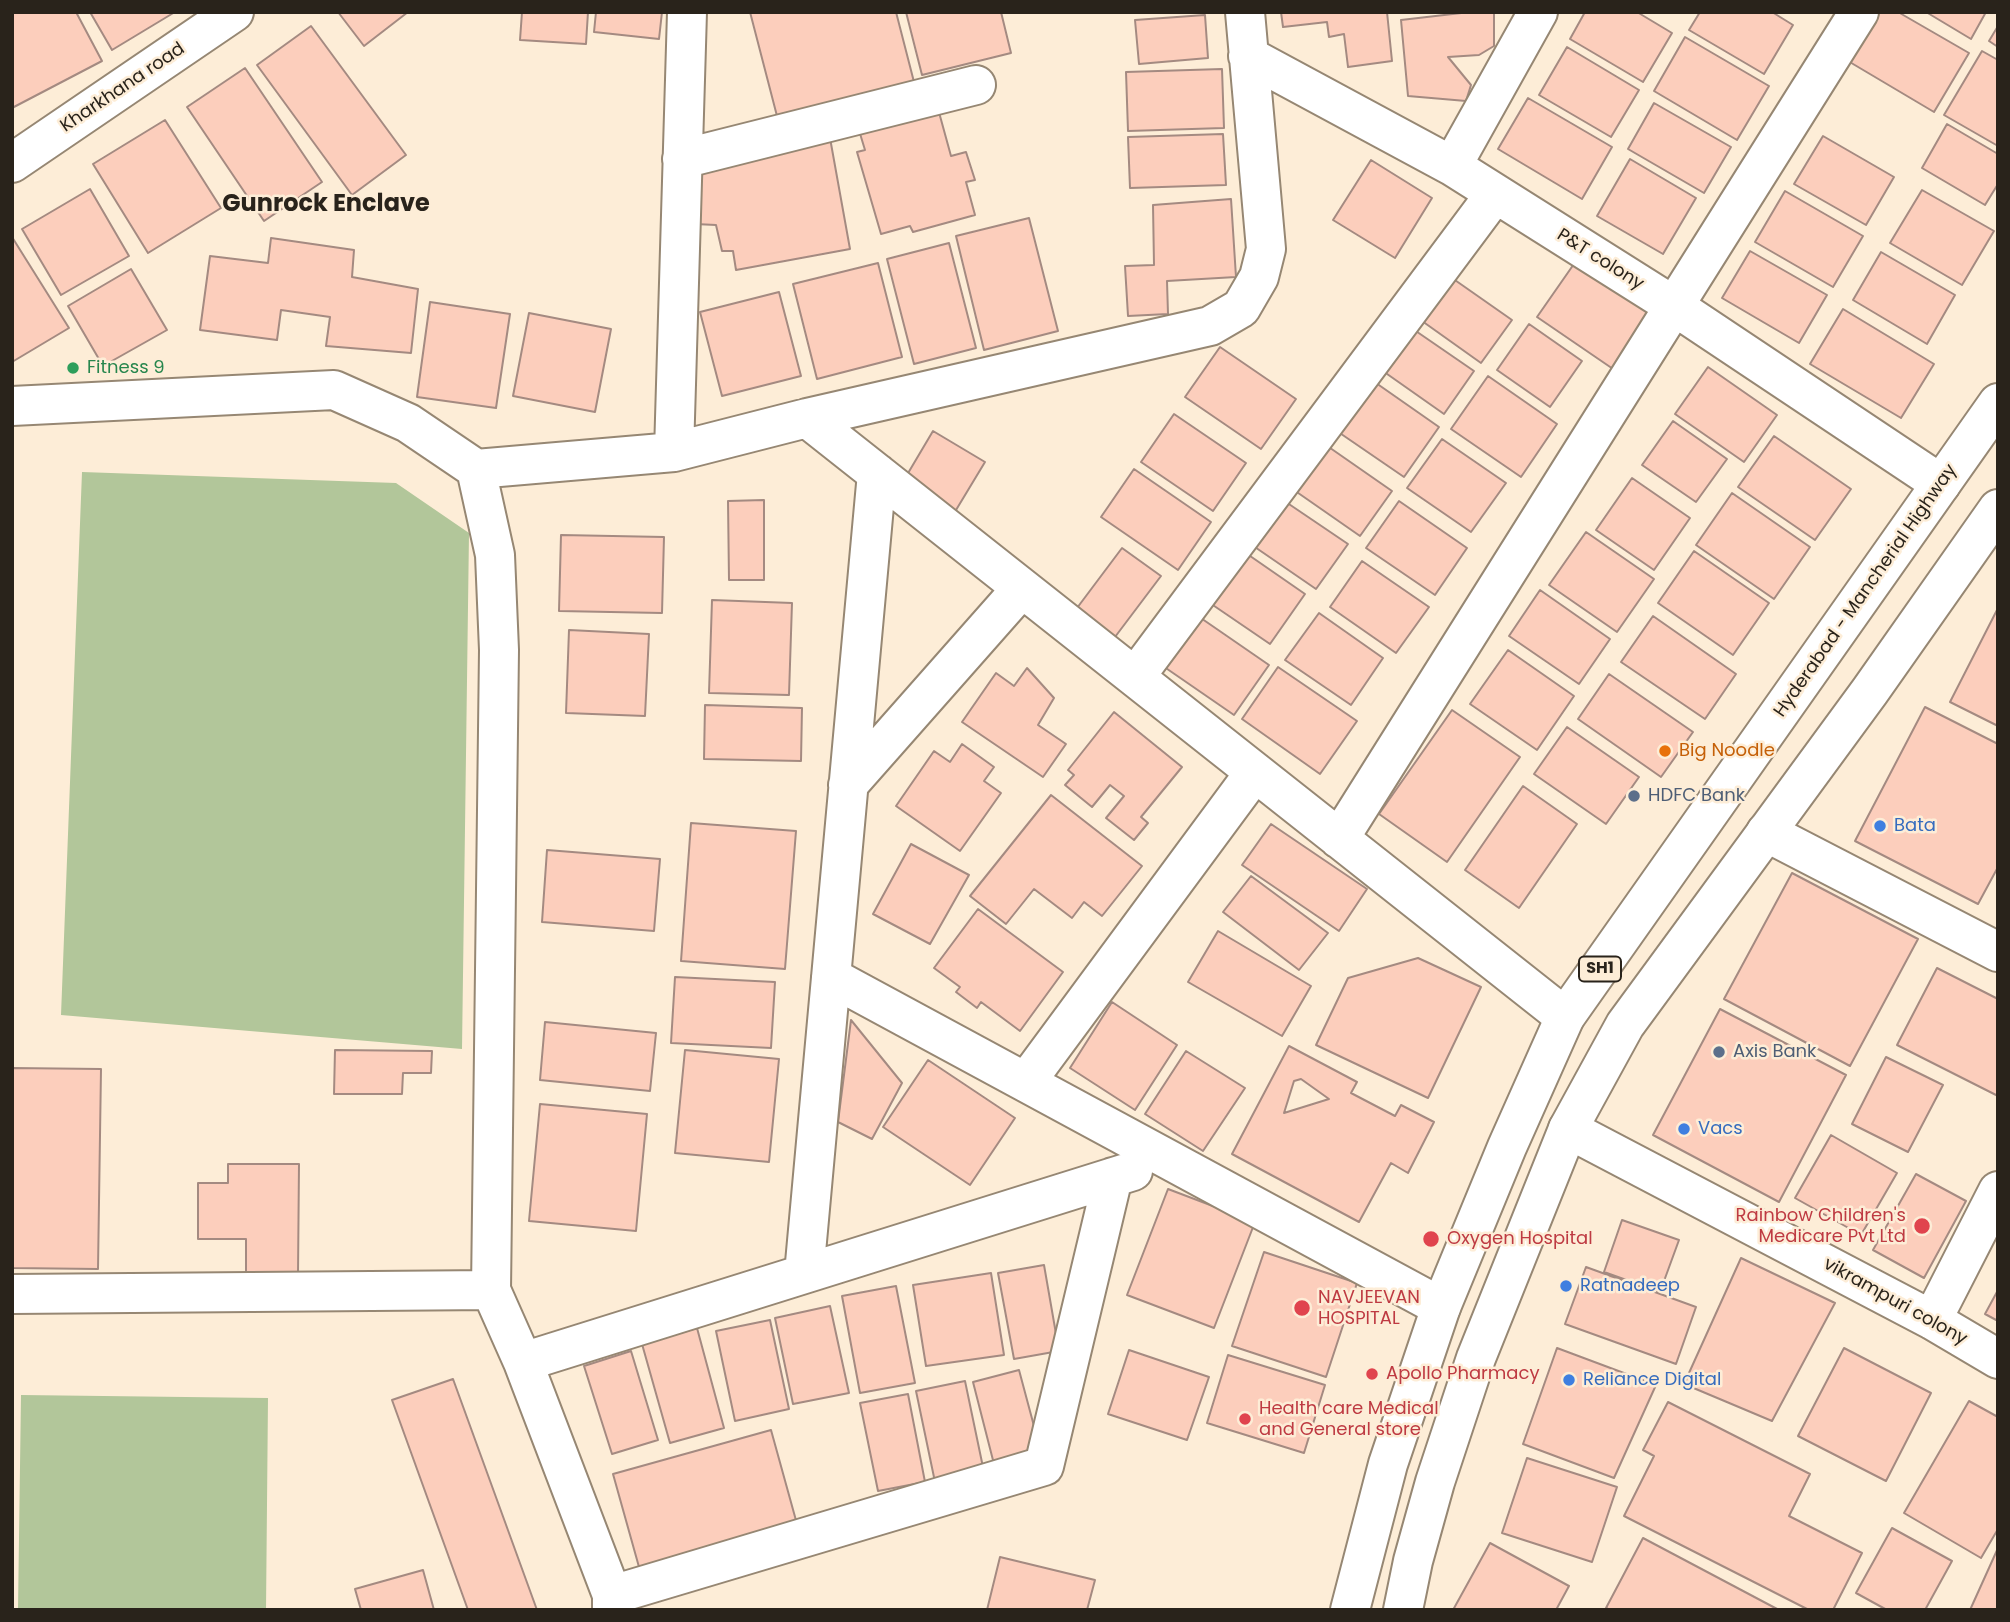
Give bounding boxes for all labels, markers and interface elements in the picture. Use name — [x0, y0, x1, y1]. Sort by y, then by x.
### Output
street label: Kharkhana road — [57, 38, 189, 138]
district label: Gunrock Enclave — [222, 191, 430, 219]
street label: P&T colony — [1553, 225, 1647, 295]
place label: Fitness 9 — [87, 357, 165, 379]
marker: Fitness 9 — [65, 360, 81, 376]
street label: Hyderabad - Mancherial Highway — [1770, 460, 1962, 722]
place label: Big Noodle — [1679, 740, 1775, 762]
marker: Big Noodle — [1657, 743, 1673, 759]
place label: HDFC Bank — [1648, 785, 1745, 807]
marker: HDFC Bank — [1626, 788, 1642, 804]
place label: Bata — [1894, 815, 1936, 837]
marker: Bata — [1872, 818, 1888, 834]
road number: SH1 — [1579, 956, 1621, 981]
place label: Axis Bank — [1733, 1041, 1816, 1063]
marker: Axis Bank — [1711, 1044, 1727, 1060]
place label: Vacs — [1698, 1118, 1743, 1140]
marker: Vacs — [1676, 1121, 1692, 1137]
place label: Rainbow Children's Medicare Pvt Ltd — [1736, 1205, 1906, 1248]
marker: Rainbow Children's Medicare Pvt Ltd — [1912, 1216, 1932, 1236]
place label: Oxygen Hospital — [1447, 1228, 1593, 1250]
marker: Oxygen Hospital — [1421, 1229, 1441, 1249]
street label: vikrampuri colony — [1819, 1254, 1971, 1350]
place label: Ratnadeep — [1580, 1275, 1680, 1297]
marker: Ratnadeep — [1558, 1278, 1574, 1294]
place label: NAVJEEVAN HOSPITAL — [1318, 1287, 1420, 1330]
marker: NAVJEEVAN HOSPITAL — [1292, 1298, 1312, 1318]
place label: Apollo Pharmacy — [1386, 1363, 1540, 1385]
marker: Apollo Pharmacy — [1364, 1366, 1380, 1382]
place label: Reliance Digital — [1583, 1369, 1721, 1391]
marker: Reliance Digital — [1561, 1372, 1577, 1388]
place label: Health care Medical and General store — [1259, 1398, 1439, 1440]
marker: Health care Medical and General store — [1237, 1411, 1253, 1427]

